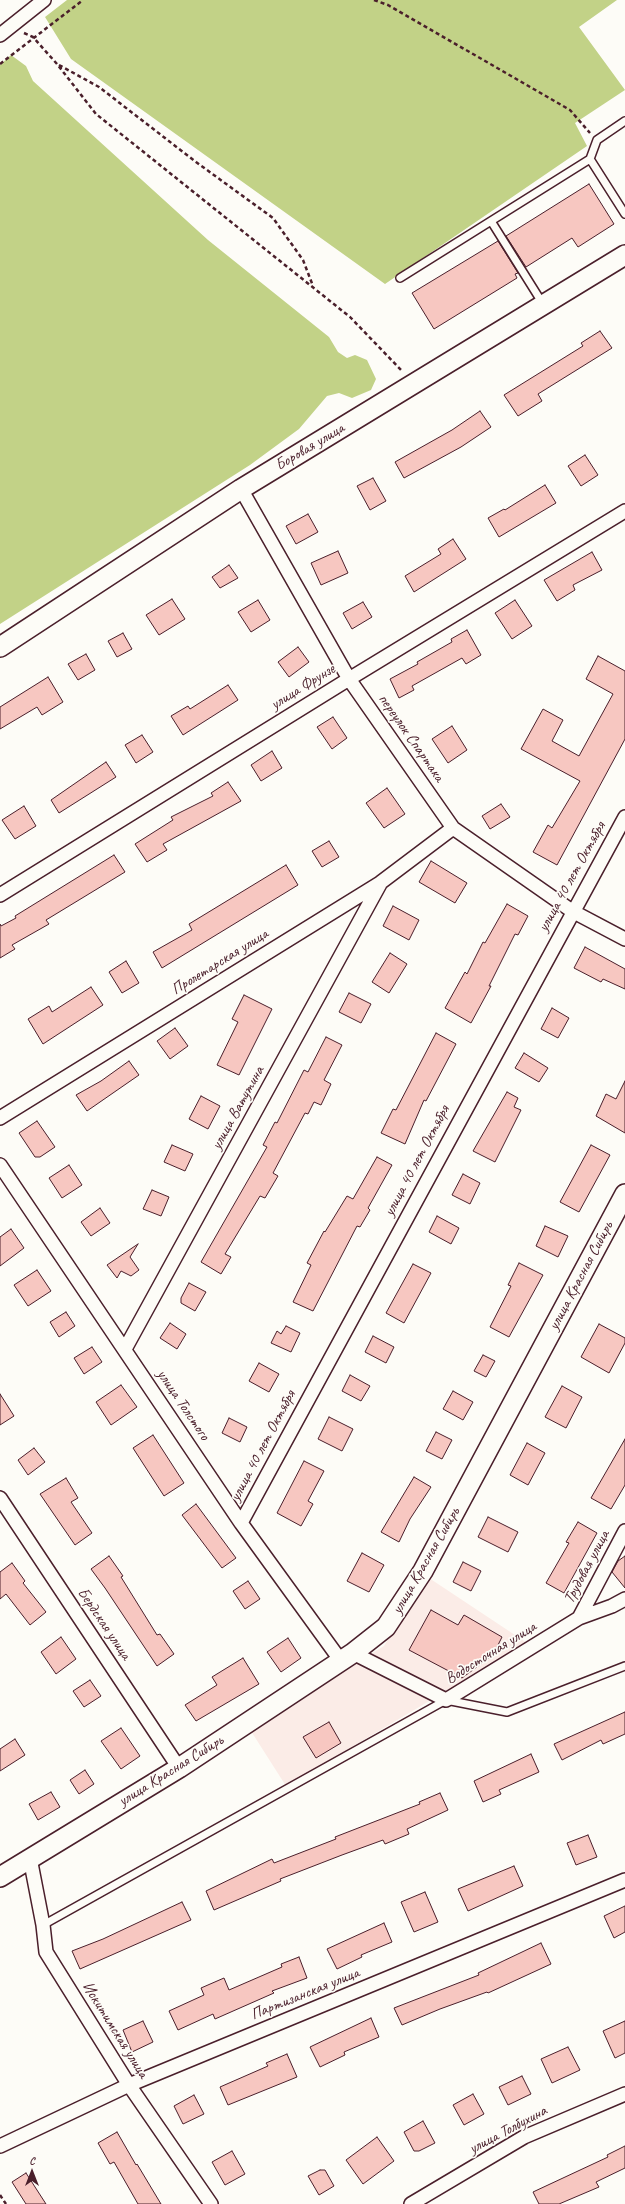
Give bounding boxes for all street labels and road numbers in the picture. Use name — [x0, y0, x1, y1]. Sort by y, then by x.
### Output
street label: Боровая улица — [272, 419, 348, 475]
street label: улица Фрунзе — [267, 660, 339, 714]
street label: переулок Спартака — [374, 690, 448, 786]
street label: улица 40 лет Октября — [534, 819, 610, 935]
street label: Пролетарская улица — [168, 925, 272, 999]
street label: улица Ватутина — [207, 1063, 269, 1153]
street label: улица 40 лет Октября — [380, 1102, 454, 1220]
street label: улица Красная Сибирь — [544, 1219, 618, 1333]
street label: улица Толстого — [152, 1366, 214, 1444]
street label: улица 40 лет Октября — [226, 1387, 300, 1505]
street label: улица Красная Сибирь — [388, 1504, 464, 1618]
street label: Трудовая улица — [560, 1527, 614, 1607]
street label: Бердская улица — [73, 1584, 135, 1664]
street label: Водосточная улица — [442, 1617, 540, 1689]
street label: улица Красная Сибирь — [115, 1731, 227, 1811]
street label: Партизанская улица — [248, 1964, 362, 2024]
street label: Искитимская улица — [78, 1978, 152, 2082]
street label: улица Толбухина — [466, 2101, 550, 2159]

